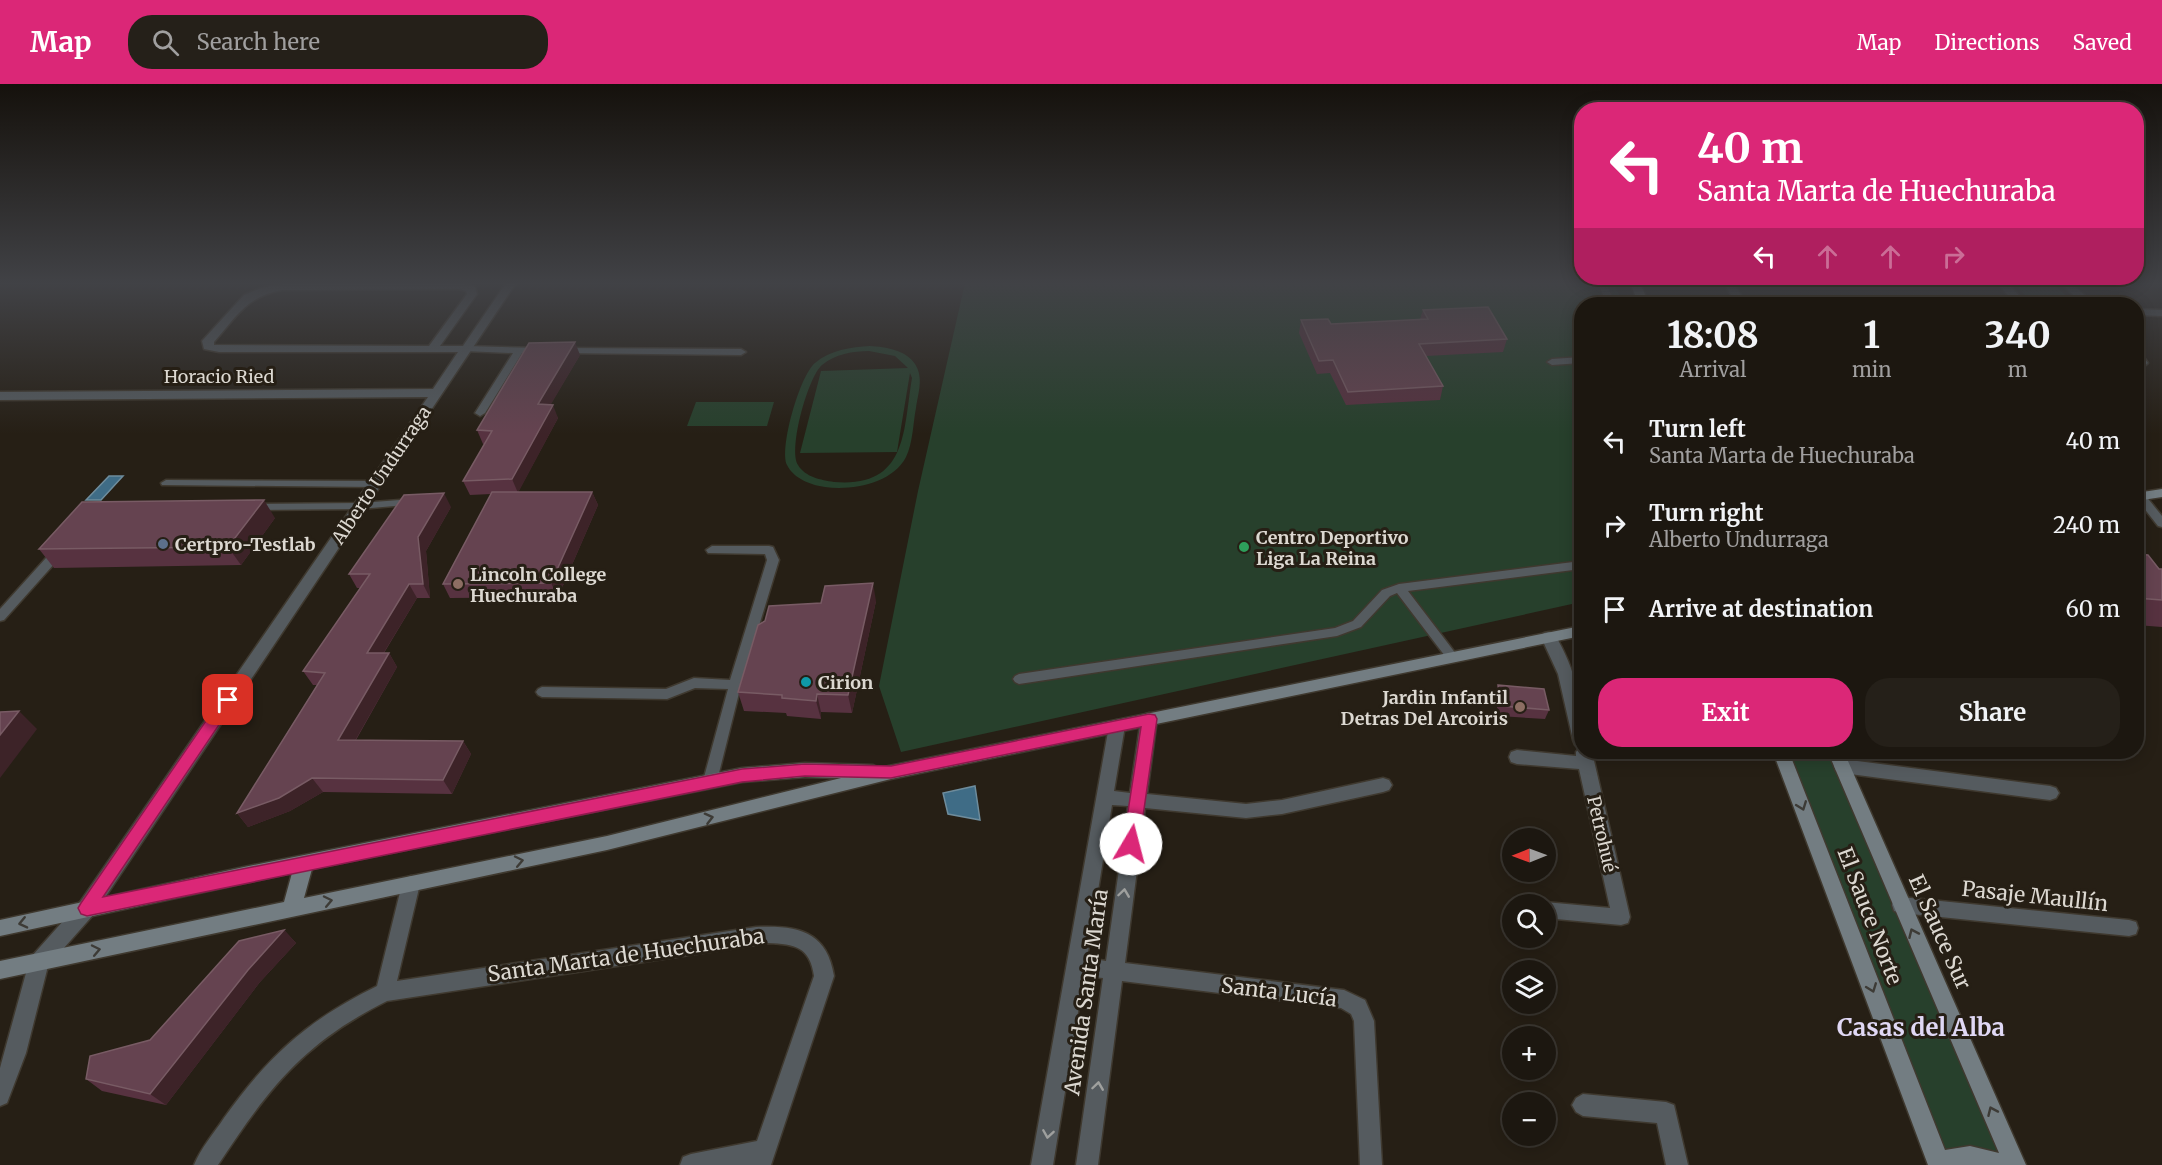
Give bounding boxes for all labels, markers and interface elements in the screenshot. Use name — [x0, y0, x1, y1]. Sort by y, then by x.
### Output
search box — [128, 15, 548, 69]
text: Map — [30, 24, 92, 60]
icon: search — [149, 26, 182, 59]
text: Search here — [197, 28, 320, 56]
text: Map — [1857, 29, 1901, 56]
text: Directions — [1934, 29, 2039, 56]
text: Saved — [2072, 29, 2132, 56]
text: 40 m — [1697, 122, 1803, 174]
icon: left — [1598, 126, 1676, 204]
text: Santa Marta de Huechuraba — [1697, 174, 2056, 208]
icon: left — [1748, 240, 1781, 273]
icon: ahead — [1811, 240, 1844, 273]
icon: ahead — [1874, 240, 1907, 273]
icon: right — [1937, 240, 1970, 273]
text: 18:08 — [1667, 313, 1759, 358]
text: 1 — [1863, 313, 1880, 358]
text: 340 — [1985, 313, 2051, 358]
text: Arrival — [1680, 357, 1746, 382]
text: min — [1852, 357, 1892, 382]
text: m — [2008, 357, 2028, 382]
street label: Horacio Ried — [164, 365, 274, 388]
street label: Alberto Undurraga — [326, 401, 436, 549]
text: Turn left — [1649, 415, 1746, 443]
icon: left — [1598, 425, 1631, 458]
text: 40 m — [2065, 427, 2120, 455]
text: Santa Marta de Huechuraba — [1649, 443, 1915, 468]
text: Turn right — [1649, 499, 1763, 527]
icon: right — [1598, 509, 1631, 542]
text: 240 m — [2053, 511, 2120, 539]
place label: Centro Deportivo Liga La Reina — [1256, 526, 1409, 570]
text: Alberto Undurraga — [1649, 527, 1829, 552]
place label: Certpro-Testlab — [175, 533, 316, 556]
marker: Certpro-Testlab — [156, 537, 170, 551]
marker: Centro Deportivo Liga La Reina — [1237, 540, 1251, 554]
place label: Lincoln College Huechuraba — [470, 563, 606, 607]
marker: Lincoln College Huechuraba — [451, 577, 465, 591]
icon: arrive — [1598, 593, 1631, 626]
text: Arrive at destination — [1649, 595, 1873, 623]
text: 60 m — [2066, 595, 2120, 623]
place label: Cirion — [818, 671, 873, 694]
pin — [202, 674, 253, 725]
marker: Cirion — [799, 675, 813, 689]
button: Exit — [1598, 678, 1853, 747]
button: Share — [1865, 678, 2120, 747]
icon: arrive — [211, 683, 244, 716]
place label: Jardin Infantil Detras Del Arcoiris — [1341, 686, 1508, 730]
marker: Jardin Infantil Detras Del Arcoiris — [1513, 700, 1527, 714]
street label: Petrohué — [1582, 794, 1622, 874]
one-way arrow — [1795, 800, 1807, 811]
position arrow — [1099, 812, 1163, 876]
one-way arrow — [704, 813, 714, 826]
north arrow — [1502, 828, 1556, 882]
map controls — [1502, 828, 1556, 1146]
street label: El Sauce Norte — [1831, 844, 1909, 988]
one-way arrow — [513, 856, 523, 869]
street label: El Sauce Sur — [1903, 870, 1977, 994]
street label: Pasaje Maullín — [1960, 875, 2110, 917]
street label: Avenida Santa María — [1058, 887, 1114, 1098]
one-way arrow — [1118, 889, 1130, 898]
button: search — [1502, 894, 1556, 948]
one-way arrow — [322, 895, 332, 908]
one-way arrow — [18, 915, 28, 928]
street label: Santa Marta de Huechuraba — [486, 922, 766, 988]
one-way arrow — [1909, 928, 1921, 939]
one-way arrow — [91, 944, 101, 957]
button: layers — [1502, 960, 1556, 1014]
street label: Santa Lucía — [1219, 971, 1339, 1013]
one-way arrow — [1865, 982, 1877, 993]
district label: Casas del Alba — [1837, 1012, 2005, 1043]
button: + — [1502, 1026, 1556, 1080]
one-way arrow — [1091, 1082, 1103, 1091]
button: − — [1502, 1092, 1556, 1146]
one-way arrow — [1987, 1107, 1999, 1118]
one-way arrow — [1042, 1129, 1054, 1138]

